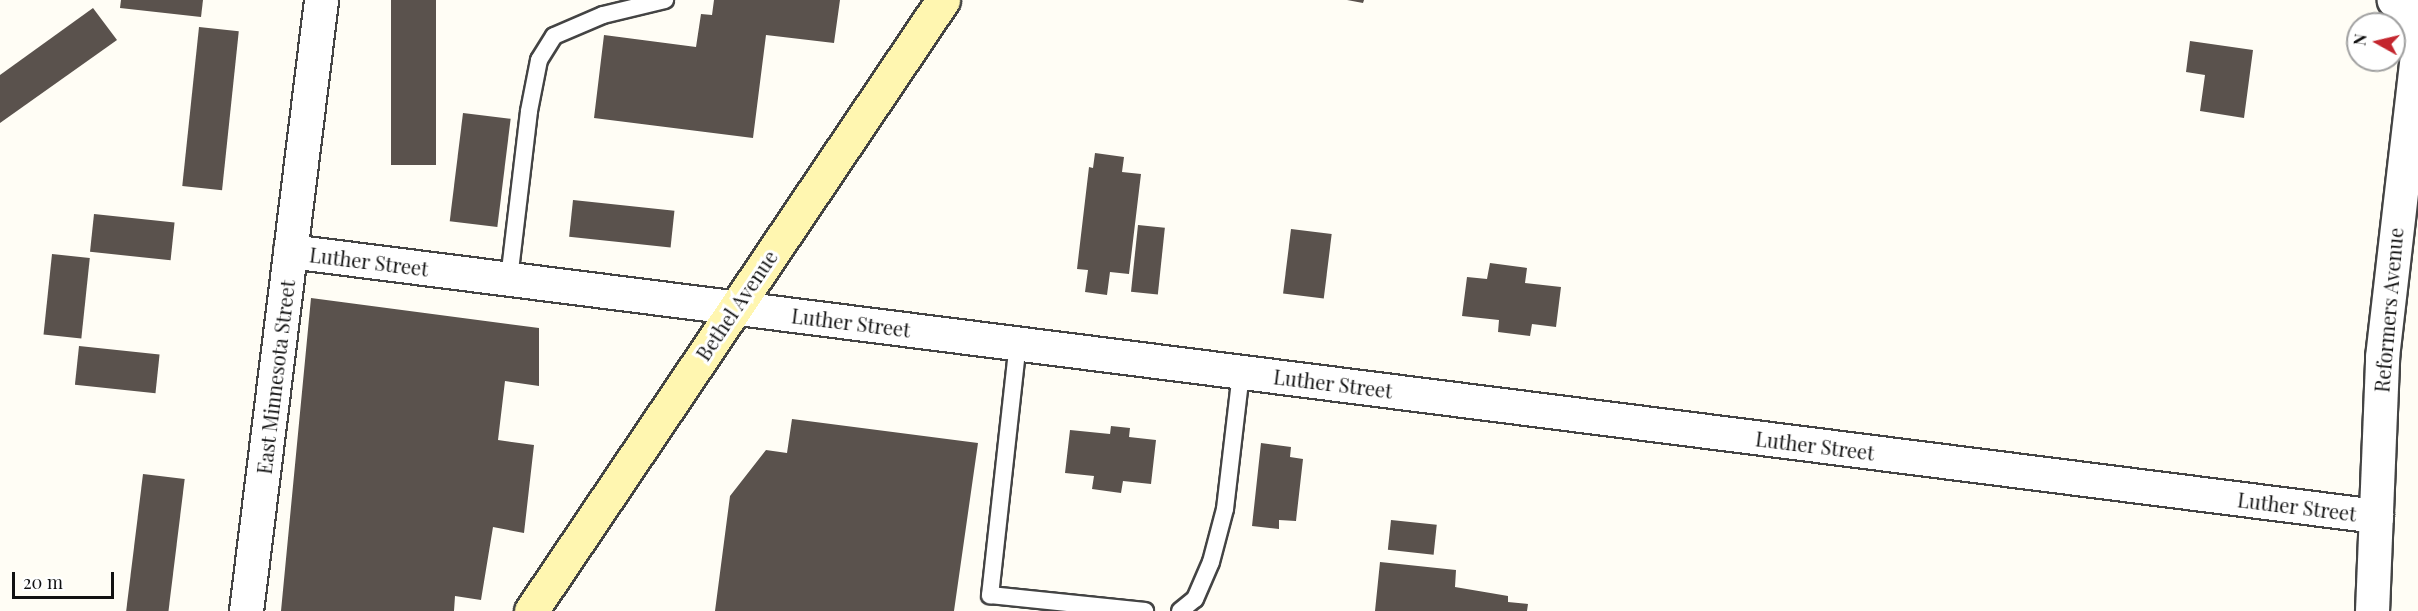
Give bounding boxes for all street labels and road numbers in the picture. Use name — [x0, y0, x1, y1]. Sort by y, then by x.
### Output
street label: Reformers Avenue — [2369, 226, 2407, 394]
street label: Luther Street — [308, 242, 430, 280]
street label: Bethel Avenue — [690, 245, 782, 365]
street label: East Minnesota Street — [251, 278, 299, 476]
street label: Luther Street — [790, 303, 912, 341]
street label: Luther Street — [1272, 364, 1394, 402]
street label: Luther Street — [1754, 426, 1876, 464]
street label: Luther Street — [2236, 487, 2358, 525]

